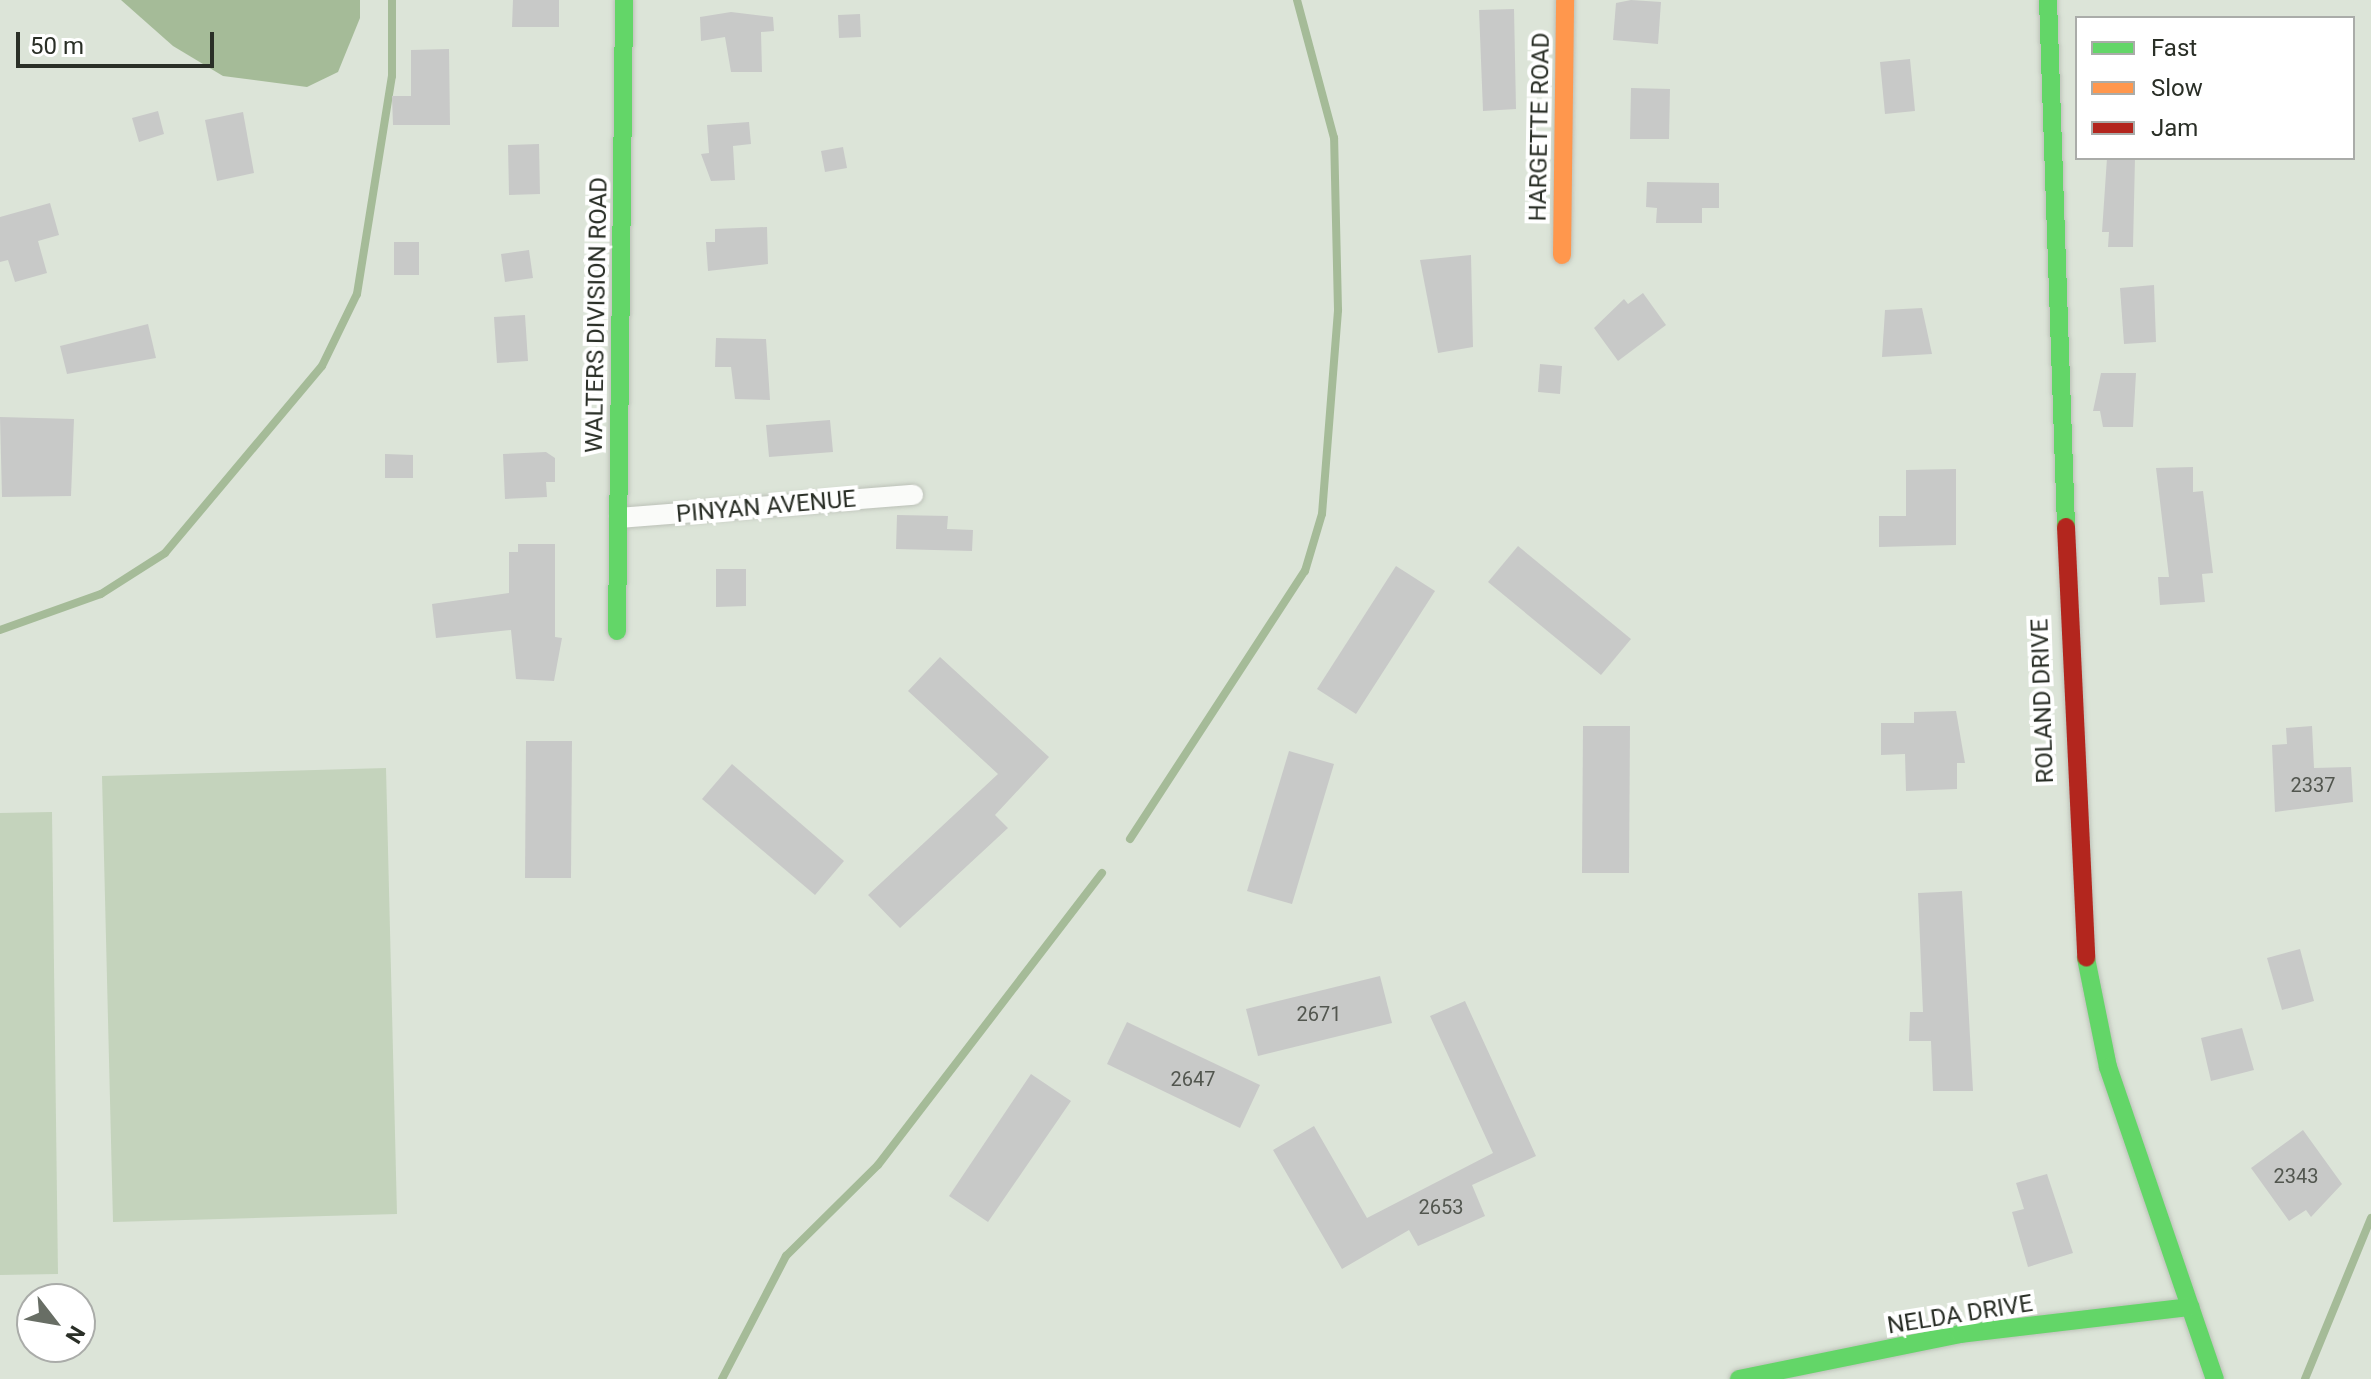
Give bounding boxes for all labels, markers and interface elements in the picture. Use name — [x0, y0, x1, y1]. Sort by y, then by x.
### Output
scale bar — [20, 16, 218, 66]
legend — [2075, 16, 2355, 160]
text: 50 m — [30, 32, 84, 60]
street label: HARGETTE ROAD — [1524, 32, 1556, 222]
text: Fast — [2151, 34, 2197, 62]
text: Slow — [2151, 74, 2203, 102]
text: Jam — [2151, 114, 2198, 142]
street label: WALTERS DIVISION ROAD — [580, 177, 614, 453]
street label: PINYAN AVENUE — [675, 485, 857, 529]
street label: ROLAND DRIVE — [2026, 618, 2060, 784]
house number: 2337 — [2291, 773, 2335, 797]
house number: 2671 — [1297, 1002, 1341, 1026]
house number: 2647 — [1171, 1067, 1215, 1091]
house number: 2343 — [2274, 1164, 2318, 1188]
house number: 2653 — [1419, 1195, 1463, 1219]
north arrow — [16, 1283, 96, 1363]
street label: NELDA DRIVE — [1885, 1289, 2035, 1341]
text: N — [61, 1321, 90, 1348]

